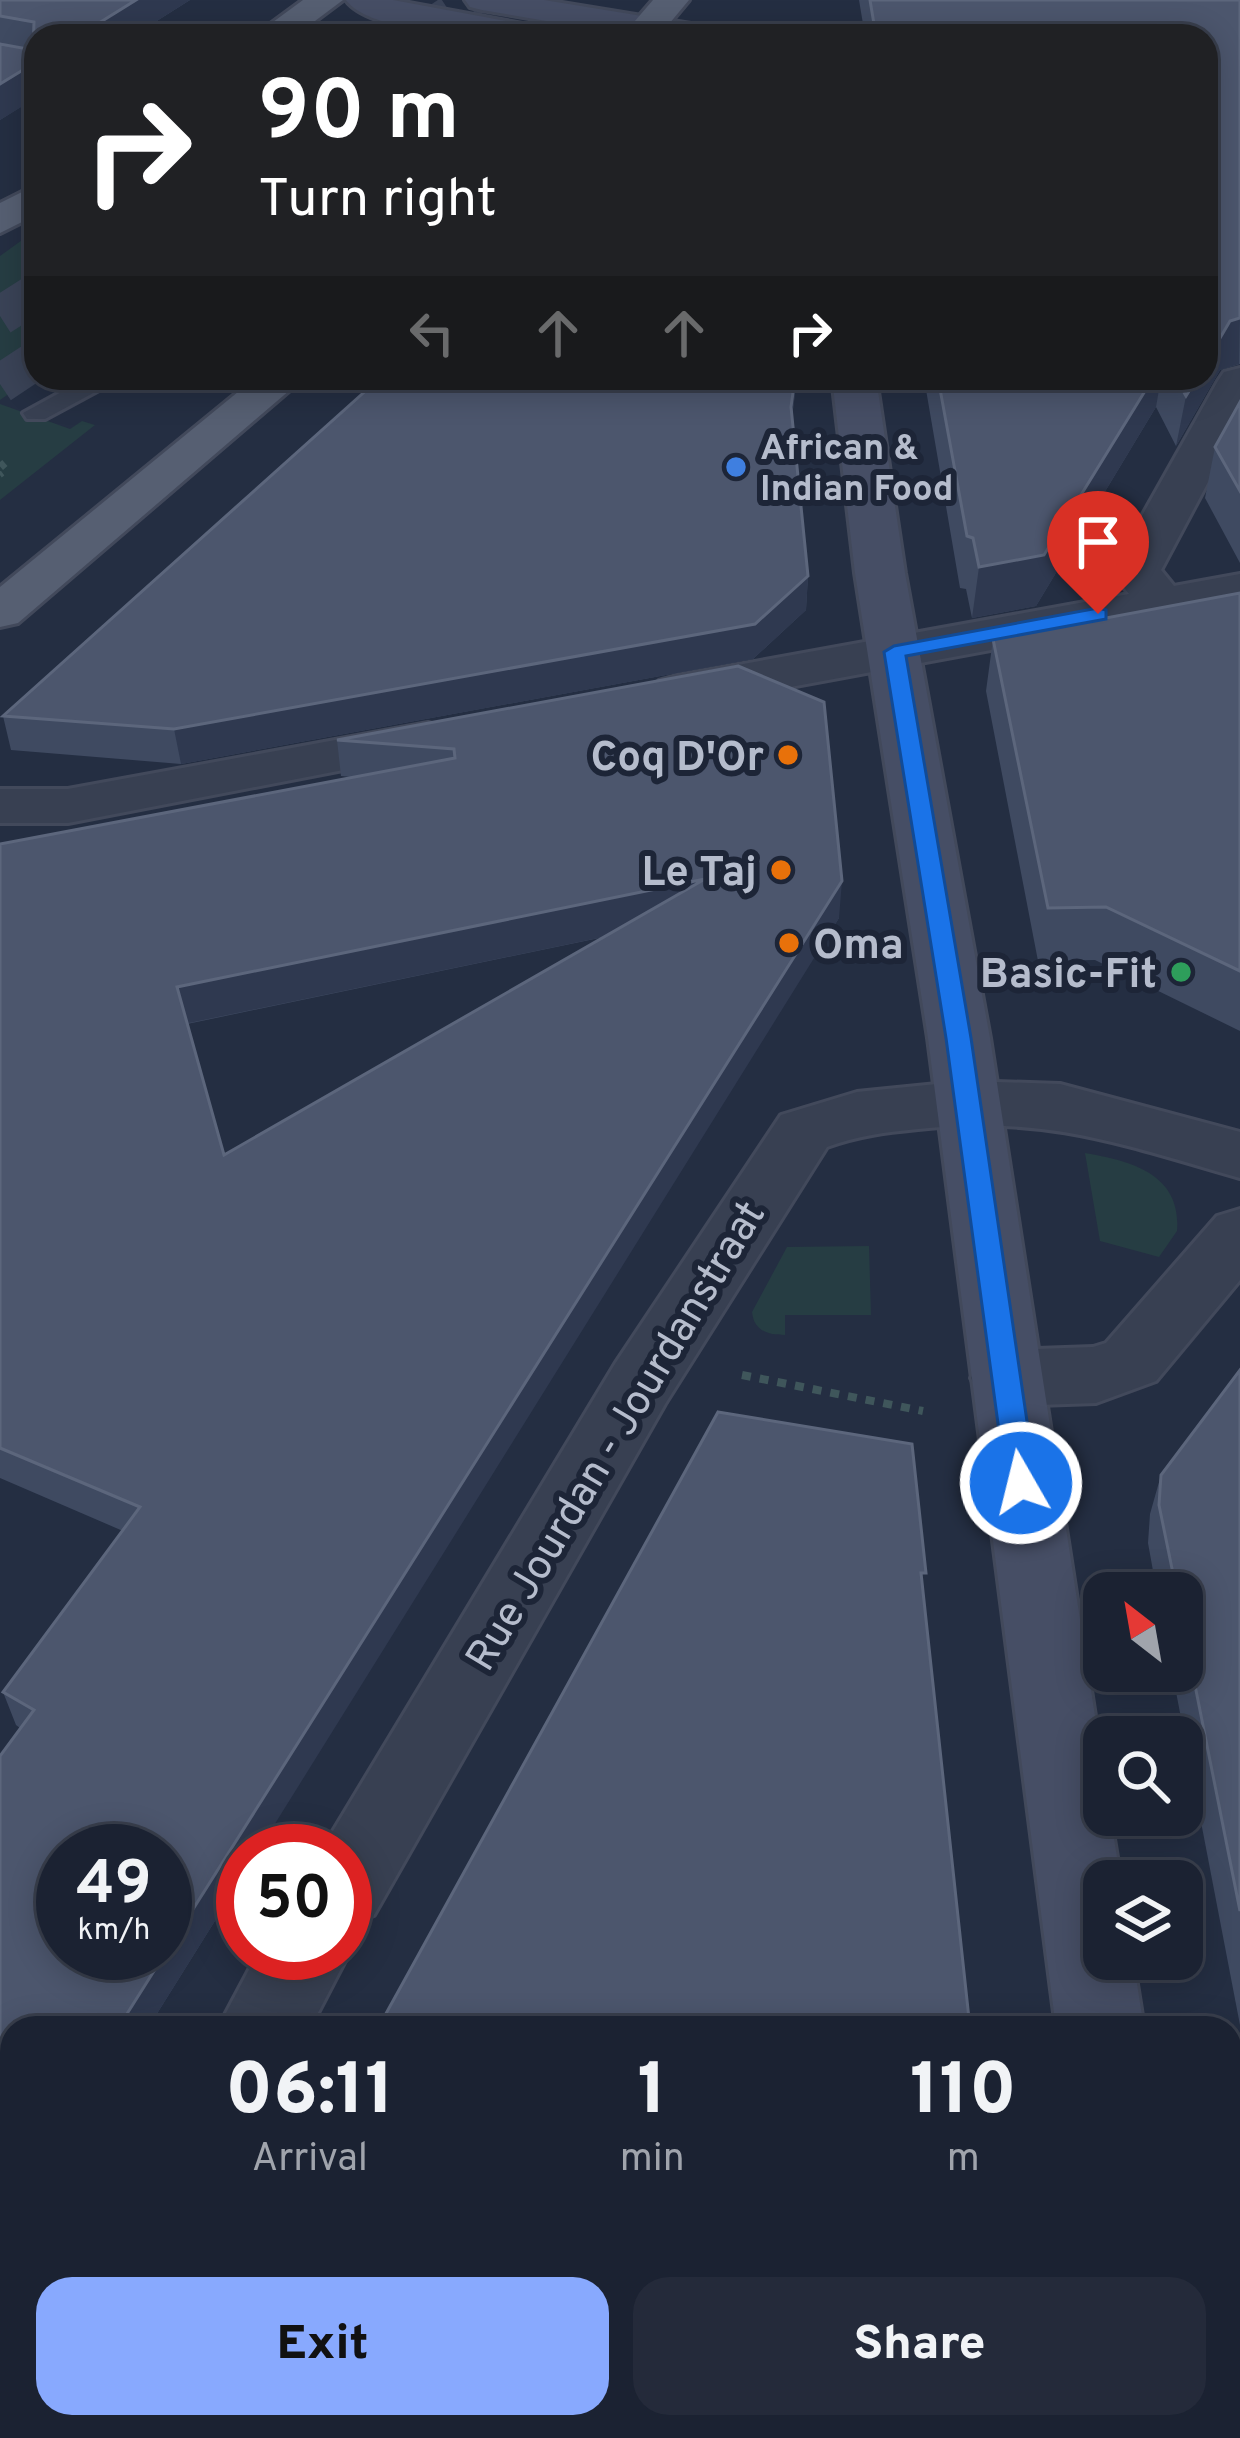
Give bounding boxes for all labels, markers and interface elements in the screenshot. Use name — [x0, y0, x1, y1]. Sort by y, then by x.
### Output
text: 90 m — [258, 63, 460, 169]
icon: right — [60, 72, 216, 228]
text: Turn right — [258, 167, 497, 236]
icon: left — [399, 300, 465, 366]
icon: ahead — [525, 300, 591, 366]
icon: ahead — [651, 300, 717, 366]
icon: right — [777, 300, 843, 366]
place label: African & Indian Food — [760, 427, 954, 514]
marker: African & Indian Food — [723, 454, 749, 480]
pin — [1047, 491, 1149, 614]
icon: arrive — [1065, 509, 1131, 575]
place label: Coq D'Or — [591, 733, 764, 786]
marker: Coq D'Or — [775, 742, 801, 768]
place label: Le Taj — [641, 848, 757, 901]
marker: Le Taj — [768, 857, 794, 883]
place label: Oma — [813, 921, 904, 974]
marker: Oma — [776, 930, 802, 956]
place label: Basic-Fit — [980, 950, 1157, 1003]
marker: Basic-Fit — [1168, 959, 1194, 985]
street label: Rue Jourdan - Jourdanstraat — [456, 1193, 779, 1682]
position arrow — [958, 1420, 1084, 1546]
north arrow — [1083, 1572, 1203, 1692]
map controls — [1083, 1572, 1203, 1980]
button: search — [1083, 1716, 1203, 1836]
speed limit sign: 50 — [216, 1824, 372, 1980]
text: 49 — [76, 1849, 152, 1925]
button: layers — [1083, 1860, 1203, 1980]
text: km/h — [78, 1913, 150, 1950]
text: 06:11 — [225, 2048, 395, 2140]
text: 1 — [638, 2048, 667, 2140]
text: 110 — [910, 2048, 1017, 2140]
text: Arrival — [252, 2136, 368, 2185]
text: min — [620, 2136, 685, 2185]
text: m — [947, 2136, 980, 2185]
button: Exit — [36, 2277, 609, 2415]
button: Share — [633, 2277, 1206, 2415]

